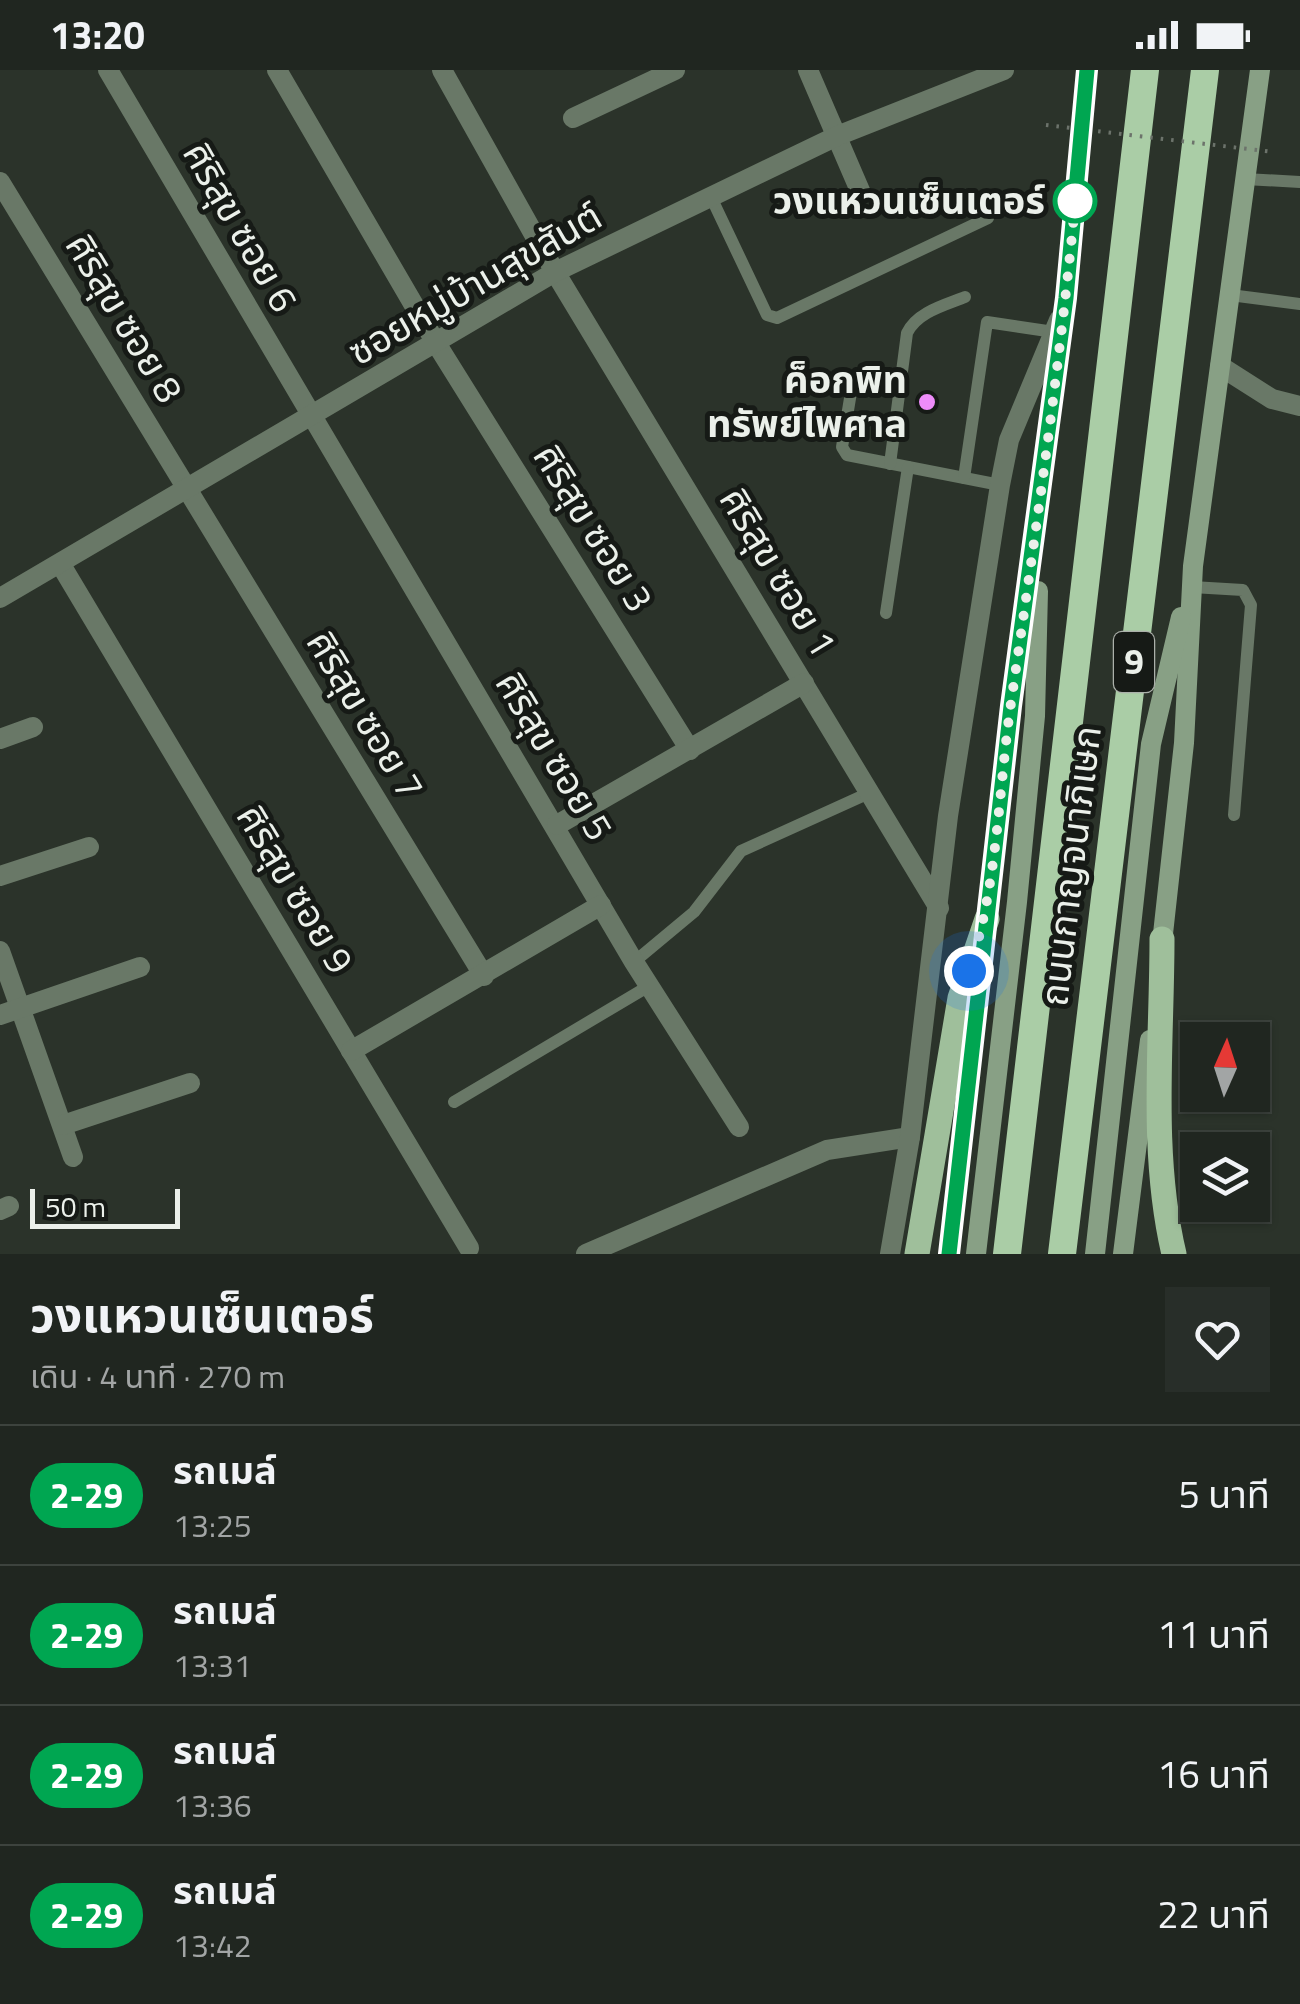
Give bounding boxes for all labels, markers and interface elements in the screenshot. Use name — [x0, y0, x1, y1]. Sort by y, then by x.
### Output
text: 13:20 — [50, 6, 145, 64]
street label: ศิริสุข ซอย 6 — [169, 130, 313, 323]
place label: วงแหวนเซ็นเตอร์ — [773, 171, 1045, 229]
marker: วงแหวนเซ็นเตอร์ — [1054, 180, 1096, 222]
street label: ซอยหมู่บ้านสุขสันต์ — [337, 187, 612, 379]
street label: ศิริสุข ซอย 8 — [51, 222, 198, 413]
place label: ค็อกพิท ทรัพย์ไพศาล — [707, 350, 907, 452]
marker: ค็อกพิท ทรัพย์ไพศาล — [916, 391, 938, 413]
street label: ศิริสุข ซอย 3 — [519, 432, 668, 623]
street label: ศิริสุข ซอย 1 — [705, 476, 852, 667]
street label: ศิริสุข ซอย 7 — [292, 619, 439, 810]
road number: 9 — [1114, 632, 1154, 692]
street label: ศิริสุข ซอย 5 — [481, 660, 628, 851]
street label: ถนนกาญจนาภิเษก — [1024, 722, 1116, 1009]
street label: ศิริสุข ซอย 9 — [222, 793, 369, 984]
your location — [944, 946, 994, 996]
north arrow — [1180, 1022, 1270, 1112]
map controls — [1180, 1022, 1270, 1222]
button: layers — [1180, 1132, 1270, 1222]
scale bar — [30, 1184, 180, 1228]
text: 50 m — [45, 1185, 106, 1228]
text: วงแหวนเซ็นเตอร์ — [30, 1278, 374, 1351]
button: heart — [1165, 1287, 1270, 1392]
text: เดิน · 4 นาที · 270 m — [30, 1352, 285, 1400]
text: รถเมล์ — [173, 1441, 277, 1499]
text: 5 นาที — [1178, 1465, 1270, 1523]
text: 2-29 — [50, 1468, 123, 1522]
text: 13:25 — [173, 1501, 252, 1549]
text: รถเมล์ — [173, 1581, 277, 1639]
text: 11 นาที — [1157, 1605, 1270, 1663]
text: 2-29 — [50, 1608, 123, 1662]
text: 13:31 — [173, 1641, 252, 1689]
text: รถเมล์ — [173, 1721, 277, 1779]
text: 16 นาที — [1157, 1745, 1270, 1803]
text: 2-29 — [50, 1748, 123, 1802]
text: 13:36 — [173, 1781, 252, 1829]
text: รถเมล์ — [173, 1861, 277, 1919]
text: 22 นาที — [1157, 1885, 1270, 1943]
text: 2-29 — [50, 1888, 123, 1942]
text: 13:42 — [173, 1921, 252, 1969]

